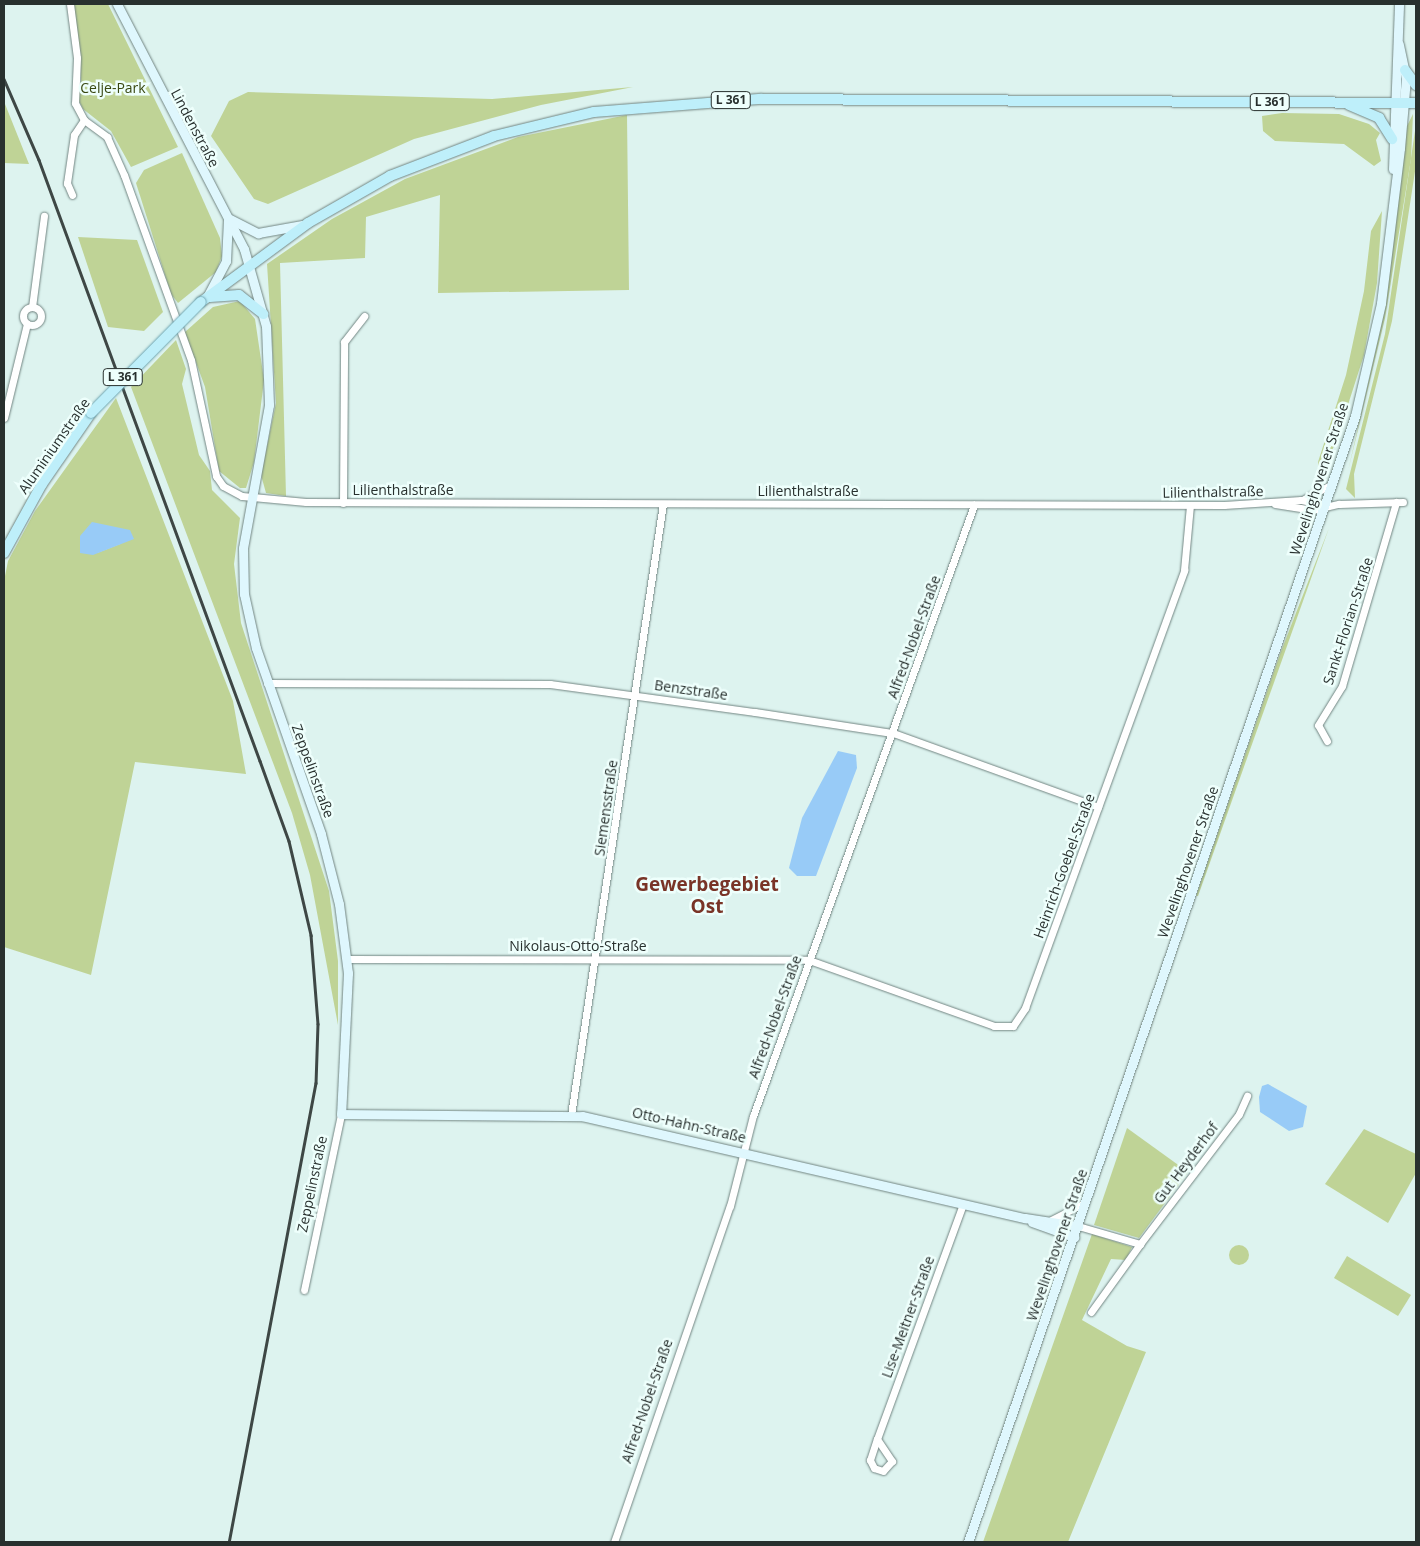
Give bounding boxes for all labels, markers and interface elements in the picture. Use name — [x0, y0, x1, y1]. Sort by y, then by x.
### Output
park label: Celje-Park — [80, 80, 146, 96]
street label: Lindenstraße — [167, 86, 223, 170]
road number: L 361 — [710, 90, 752, 110]
road number: L 361 — [1249, 92, 1291, 111]
road number: L 361 — [102, 368, 144, 387]
street label: Aluminiumstraße — [15, 395, 93, 497]
street label: Wevelinghovener Straße — [1286, 401, 1352, 557]
street label: Lilienthalstraße — [353, 482, 453, 498]
street label: Lilienthalstraße — [758, 483, 858, 499]
street label: Lilienthalstraße — [1162, 483, 1264, 501]
street label: Sankt-Florian-Straße — [1319, 555, 1377, 687]
street label: Alfred-Nobel-Straße — [884, 573, 944, 701]
street label: Benzstraße — [653, 677, 729, 703]
street label: Zeppelinstraße — [288, 722, 338, 820]
street label: Siemensstraße — [591, 759, 621, 857]
street label: Wevelinghovener Straße — [1154, 784, 1222, 940]
street label: Heinrich-Goebel-Straße — [1030, 791, 1098, 941]
district label: Gewerbegebiet Ost — [635, 874, 779, 918]
street label: Nikolaus-Otto-Straße — [509, 938, 647, 954]
street label: Alfred-Nobel-Straße — [745, 953, 805, 1081]
street label: Otto-Hahn-Straße — [630, 1104, 748, 1146]
street label: Gut Heyderhof — [1150, 1119, 1222, 1207]
street label: Zeppelinstraße — [294, 1134, 330, 1234]
street label: Wevelinghovener Straße — [1023, 1167, 1091, 1323]
street label: Lise-Meitner-Straße — [878, 1254, 938, 1380]
street label: Alfred-Nobel-Straße — [618, 1337, 676, 1465]

